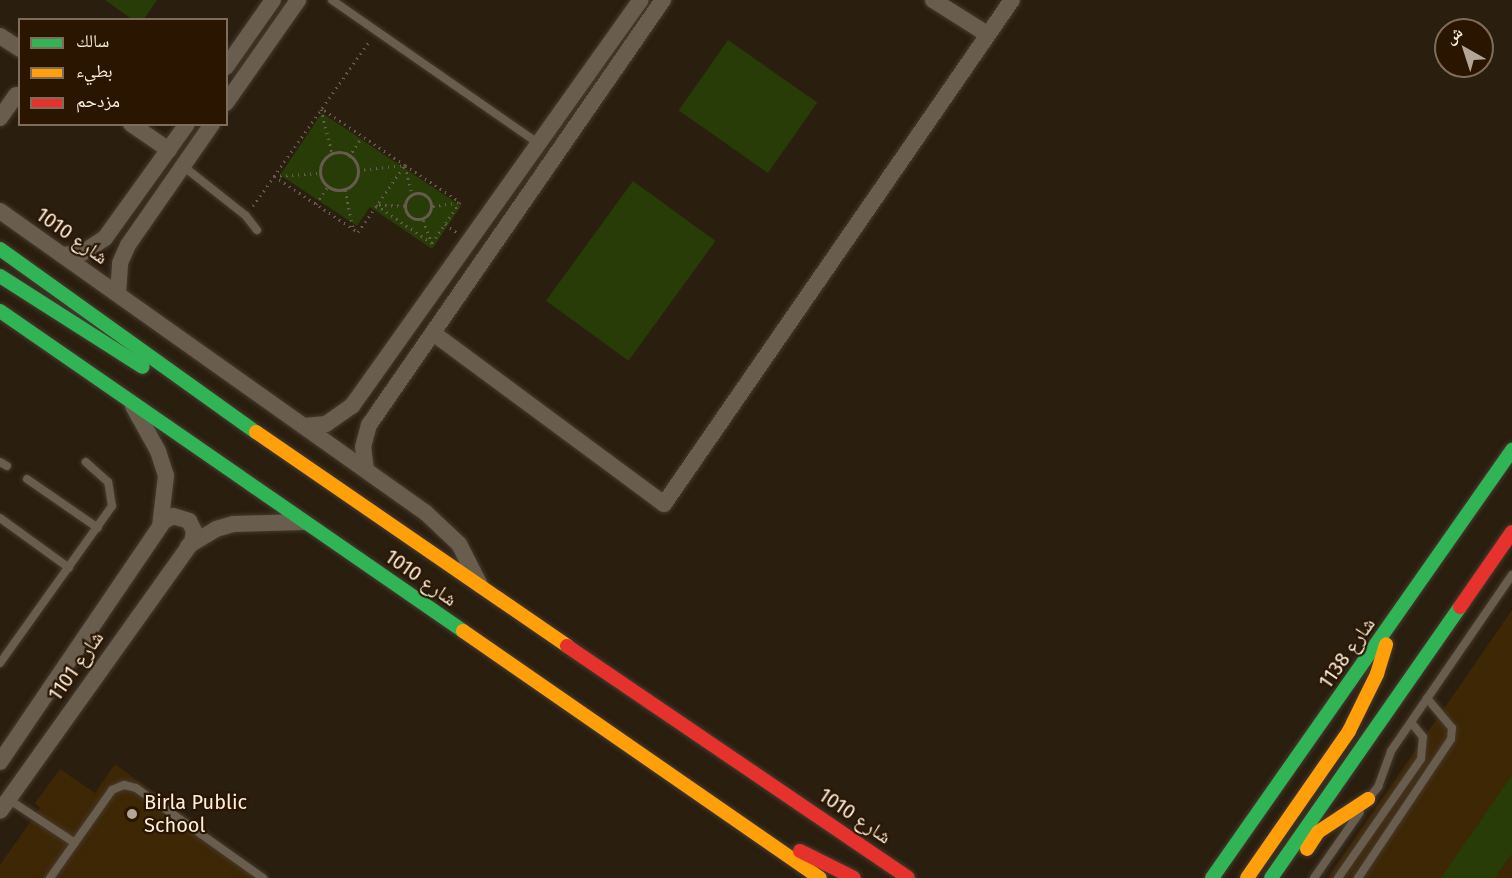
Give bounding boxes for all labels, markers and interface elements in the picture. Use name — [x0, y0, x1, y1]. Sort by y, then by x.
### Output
legend — [18, 18, 228, 126]
north arrow — [1434, 18, 1494, 78]
text: ش — [1441, 22, 1466, 48]
text: سالك — [76, 30, 109, 52]
text: بطيء — [76, 60, 113, 82]
text: مزدحم — [76, 90, 120, 112]
street label: شارع 1010 — [31, 203, 113, 269]
street label: شارع 1010 — [380, 545, 462, 611]
street label: شارع 1138 — [1314, 613, 1380, 693]
street label: شارع 1101 — [43, 626, 109, 706]
street label: شارع 1010 — [814, 783, 896, 849]
place label: Birla Public School — [144, 790, 247, 837]
marker: Birla Public School — [125, 807, 139, 821]

